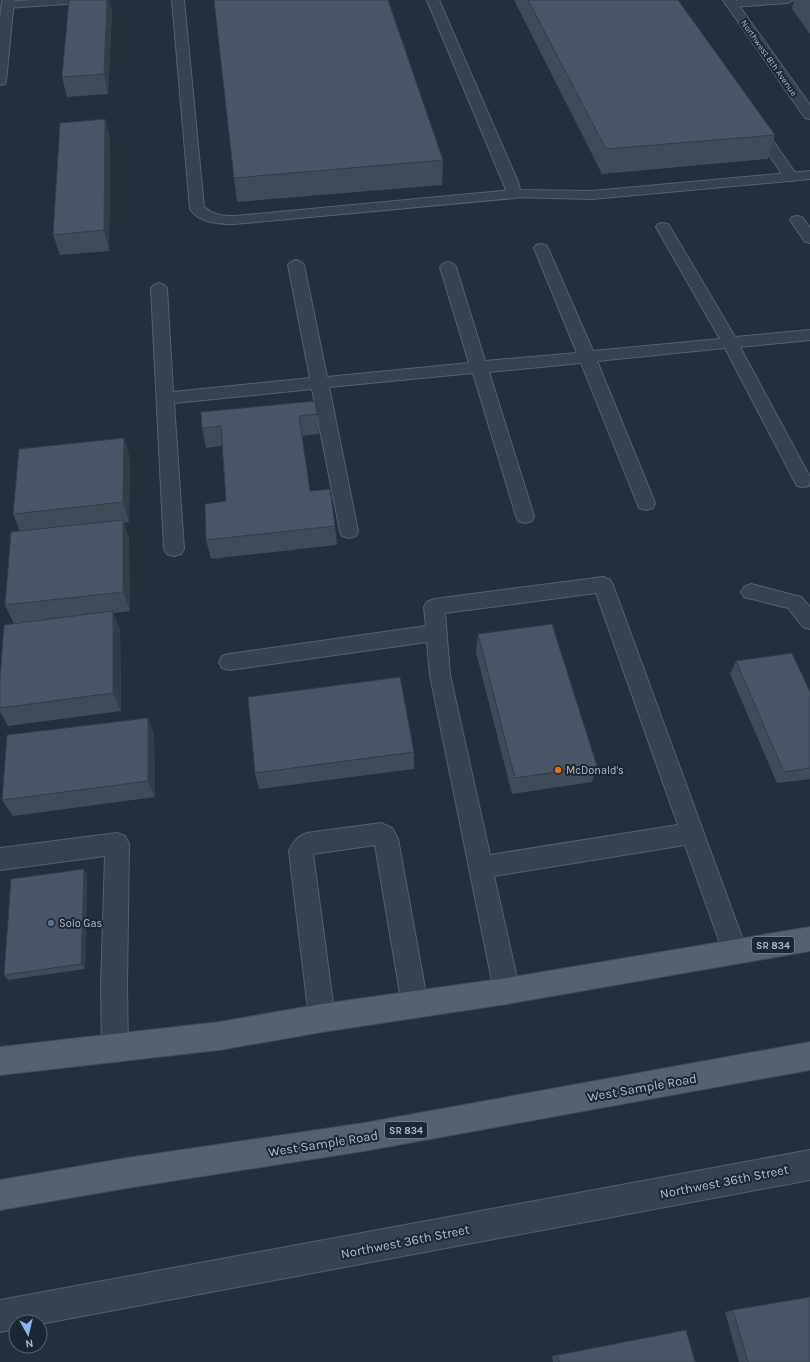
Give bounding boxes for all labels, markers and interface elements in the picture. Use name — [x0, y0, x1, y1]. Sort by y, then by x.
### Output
street label: Northwest 8th Avenue — [739, 18, 799, 98]
place label: McDonald's — [566, 764, 624, 777]
marker: McDonald's — [553, 765, 563, 775]
place label: Solo Gas — [59, 917, 103, 930]
marker: Solo Gas — [46, 918, 56, 928]
road number: SR 834 — [752, 937, 794, 953]
street label: West Sample Road — [586, 1070, 698, 1104]
road number: SR 834 — [385, 1122, 427, 1138]
street label: West Sample Road — [267, 1127, 379, 1160]
street label: Northwest 36th Street — [658, 1162, 790, 1201]
street label: Northwest 36th Street — [339, 1222, 471, 1261]
north arrow — [8, 1314, 48, 1354]
text: N — [25, 1336, 34, 1350]

